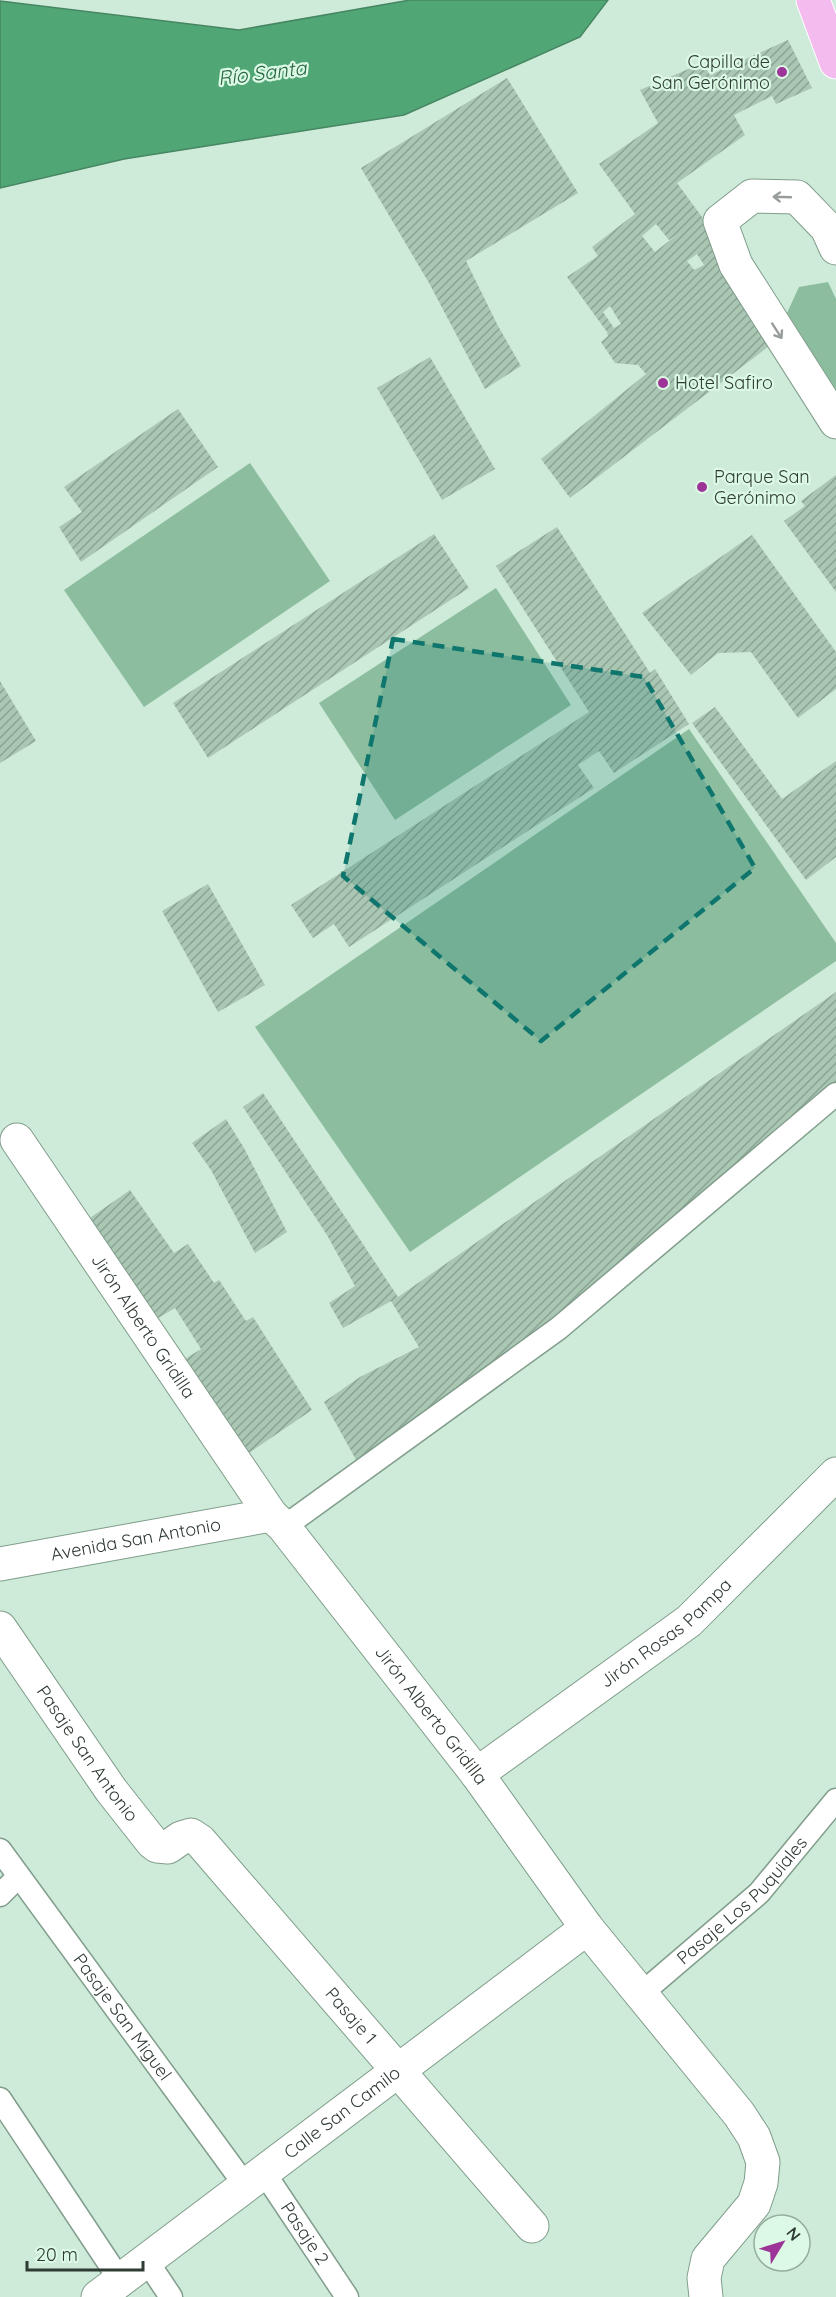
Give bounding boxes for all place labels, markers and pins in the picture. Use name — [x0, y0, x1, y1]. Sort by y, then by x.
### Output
place label: Capilla de San Gerónimo — [652, 50, 770, 94]
marker: Capilla de San Gerónimo — [775, 65, 789, 79]
place label: Hotel Safiro — [675, 371, 773, 394]
marker: Hotel Safiro — [656, 376, 670, 390]
place label: Parque San Gerónimo — [714, 465, 810, 509]
marker: Parque San Gerónimo — [695, 480, 709, 494]

